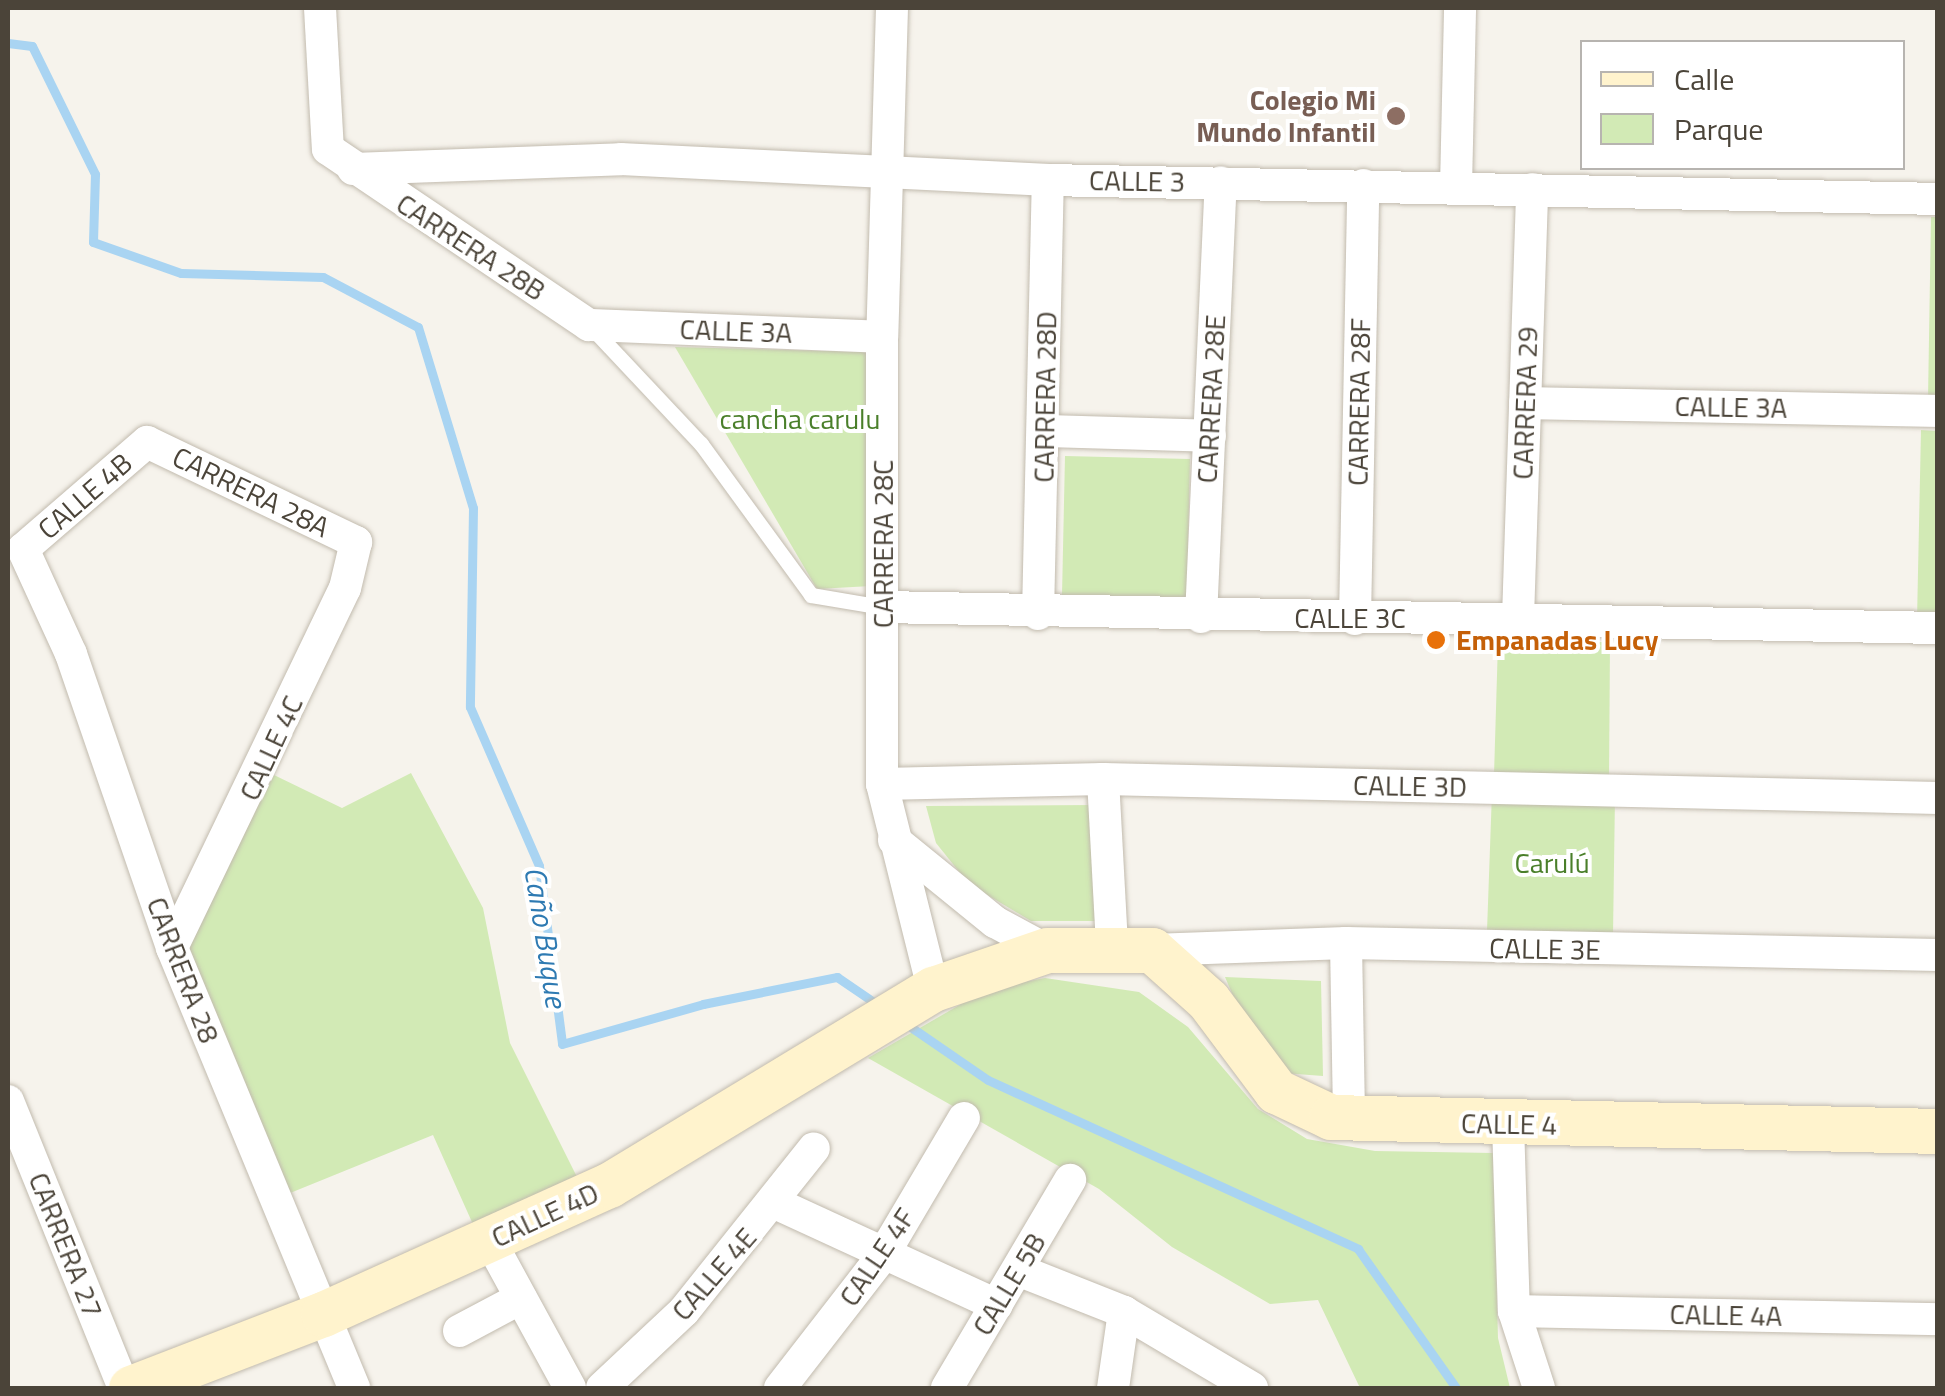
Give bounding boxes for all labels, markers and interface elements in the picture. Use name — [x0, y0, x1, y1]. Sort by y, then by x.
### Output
legend — [1580, 40, 1905, 170]
text: Calle — [1674, 56, 1734, 102]
place label: Colegio Mi Mundo Infantil — [1196, 83, 1376, 149]
marker: Colegio Mi Mundo Infantil — [1385, 105, 1407, 127]
text: Parque — [1674, 106, 1764, 152]
street label: CALLE 3 — [1089, 163, 1185, 199]
street label: CARRERA 28B — [390, 187, 552, 307]
street label: CARRERA 28D — [1027, 311, 1063, 483]
street label: CALLE 3A — [679, 312, 793, 350]
street label: CARRERA 28E — [1190, 314, 1232, 484]
street label: CARRERA 28F — [1341, 318, 1377, 486]
street label: CARRERA 29 — [1506, 326, 1544, 480]
street label: CALLE 3A — [1674, 389, 1788, 425]
park label: cancha carulu — [720, 402, 880, 436]
street label: CARRERA 28A — [167, 440, 335, 544]
street label: CALLE 4B — [31, 446, 139, 546]
street label: CARRERA 28C — [866, 460, 900, 628]
street label: CALLE 3C — [1294, 601, 1406, 635]
place label: Empanadas Lucy — [1456, 623, 1659, 657]
marker: Empanadas Lucy — [1425, 629, 1447, 651]
street label: CALLE 4C — [232, 690, 310, 806]
street label: CALLE 3D — [1353, 768, 1467, 804]
park label: Carulú — [1514, 846, 1590, 880]
water label: Caño Buque — [517, 864, 575, 1010]
street label: CARRERA 28 — [140, 892, 226, 1048]
street label: CALLE 3E — [1489, 931, 1601, 967]
street label: CALLE 4 — [1461, 1106, 1557, 1142]
street label: CARRERA 27 — [22, 1168, 110, 1322]
street label: CALLE 4D — [486, 1176, 604, 1254]
street label: CALLE 4F — [832, 1202, 922, 1312]
street label: CALLE 4E — [665, 1221, 763, 1327]
street label: CALLE 5B — [965, 1227, 1053, 1341]
street label: CALLE 4A — [1669, 1297, 1783, 1333]

